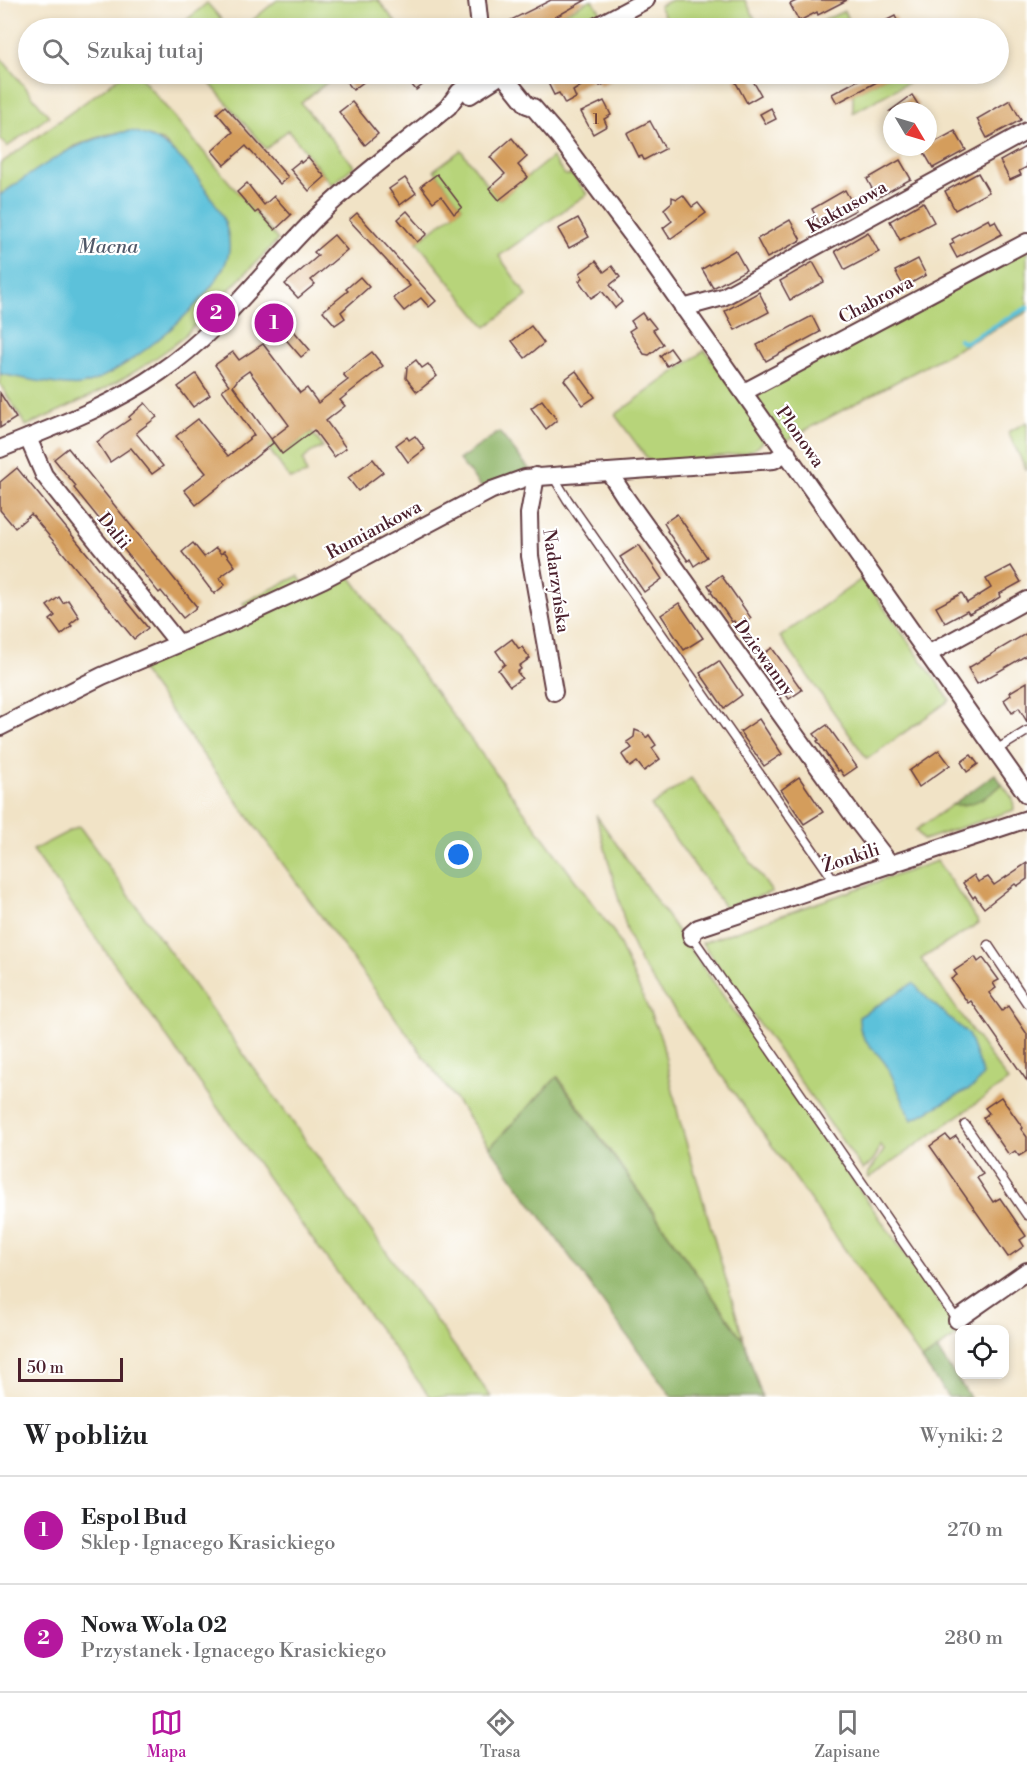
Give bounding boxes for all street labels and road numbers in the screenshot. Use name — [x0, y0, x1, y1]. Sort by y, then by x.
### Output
street label: Kaktusowa — [803, 175, 892, 238]
street label: Chabrowa — [835, 270, 918, 329]
street label: Plonowa — [771, 402, 830, 473]
street label: Rumiankowa — [322, 495, 426, 565]
street label: Dalii — [92, 508, 136, 554]
street label: Nadarzyńska — [537, 528, 575, 635]
street label: Dziewanny — [728, 615, 800, 701]
street label: Żonkili — [819, 838, 883, 878]

